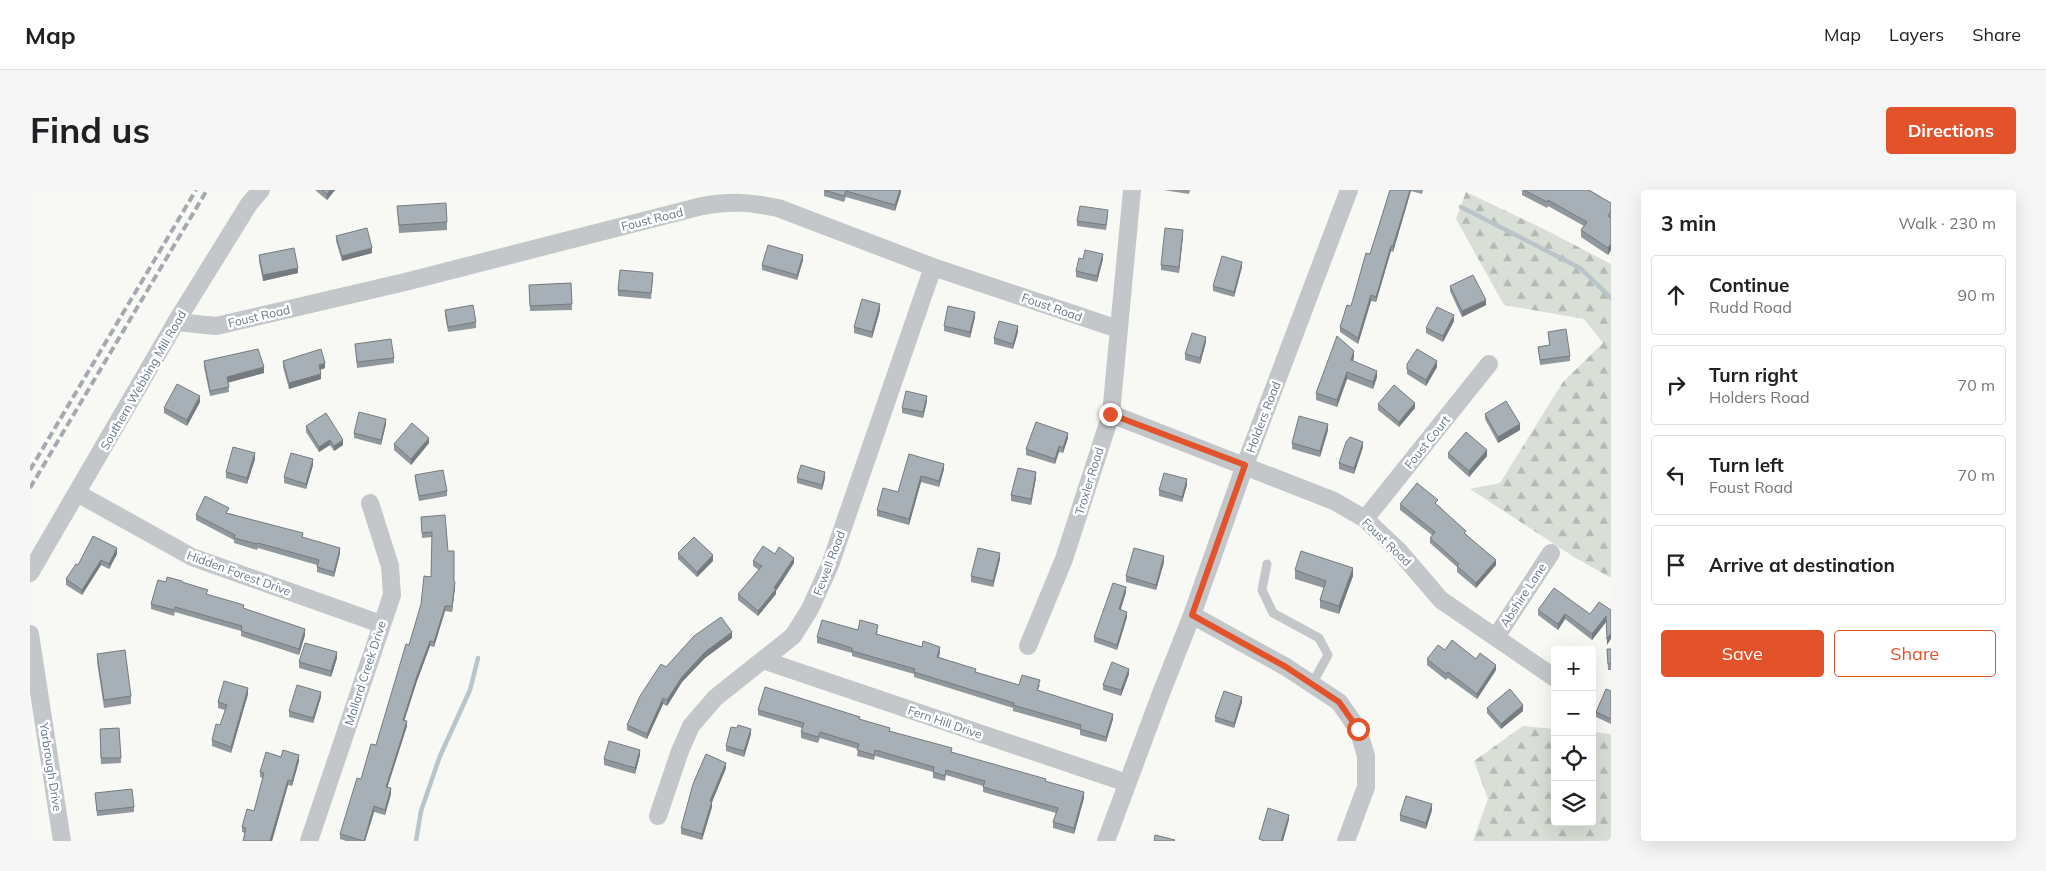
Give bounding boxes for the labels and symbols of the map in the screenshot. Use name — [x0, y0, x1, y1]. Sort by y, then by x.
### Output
street label: Foust Road — [620, 204, 684, 234]
street label: Foust Road — [1020, 290, 1084, 324]
street label: Foust Road — [227, 302, 291, 330]
street label: Southern Webbing Mill Road — [97, 307, 189, 453]
street label: Holders Road — [1242, 379, 1284, 455]
route end — [1099, 403, 1122, 426]
street label: Foust Court — [1401, 412, 1453, 472]
street label: Troxler Road — [1072, 445, 1106, 517]
street label: Foust Road — [1359, 515, 1415, 569]
street label: Fewell Road — [810, 529, 848, 597]
street label: Hidden Forest Drive — [185, 547, 293, 599]
street label: Abshire Lane — [1497, 560, 1549, 630]
street label: Mallard Creek Drive — [341, 619, 389, 727]
street label: Fern Hill Drive — [906, 702, 984, 742]
route start — [1347, 718, 1370, 741]
street label: Yarbrough Drive — [36, 721, 65, 812]

